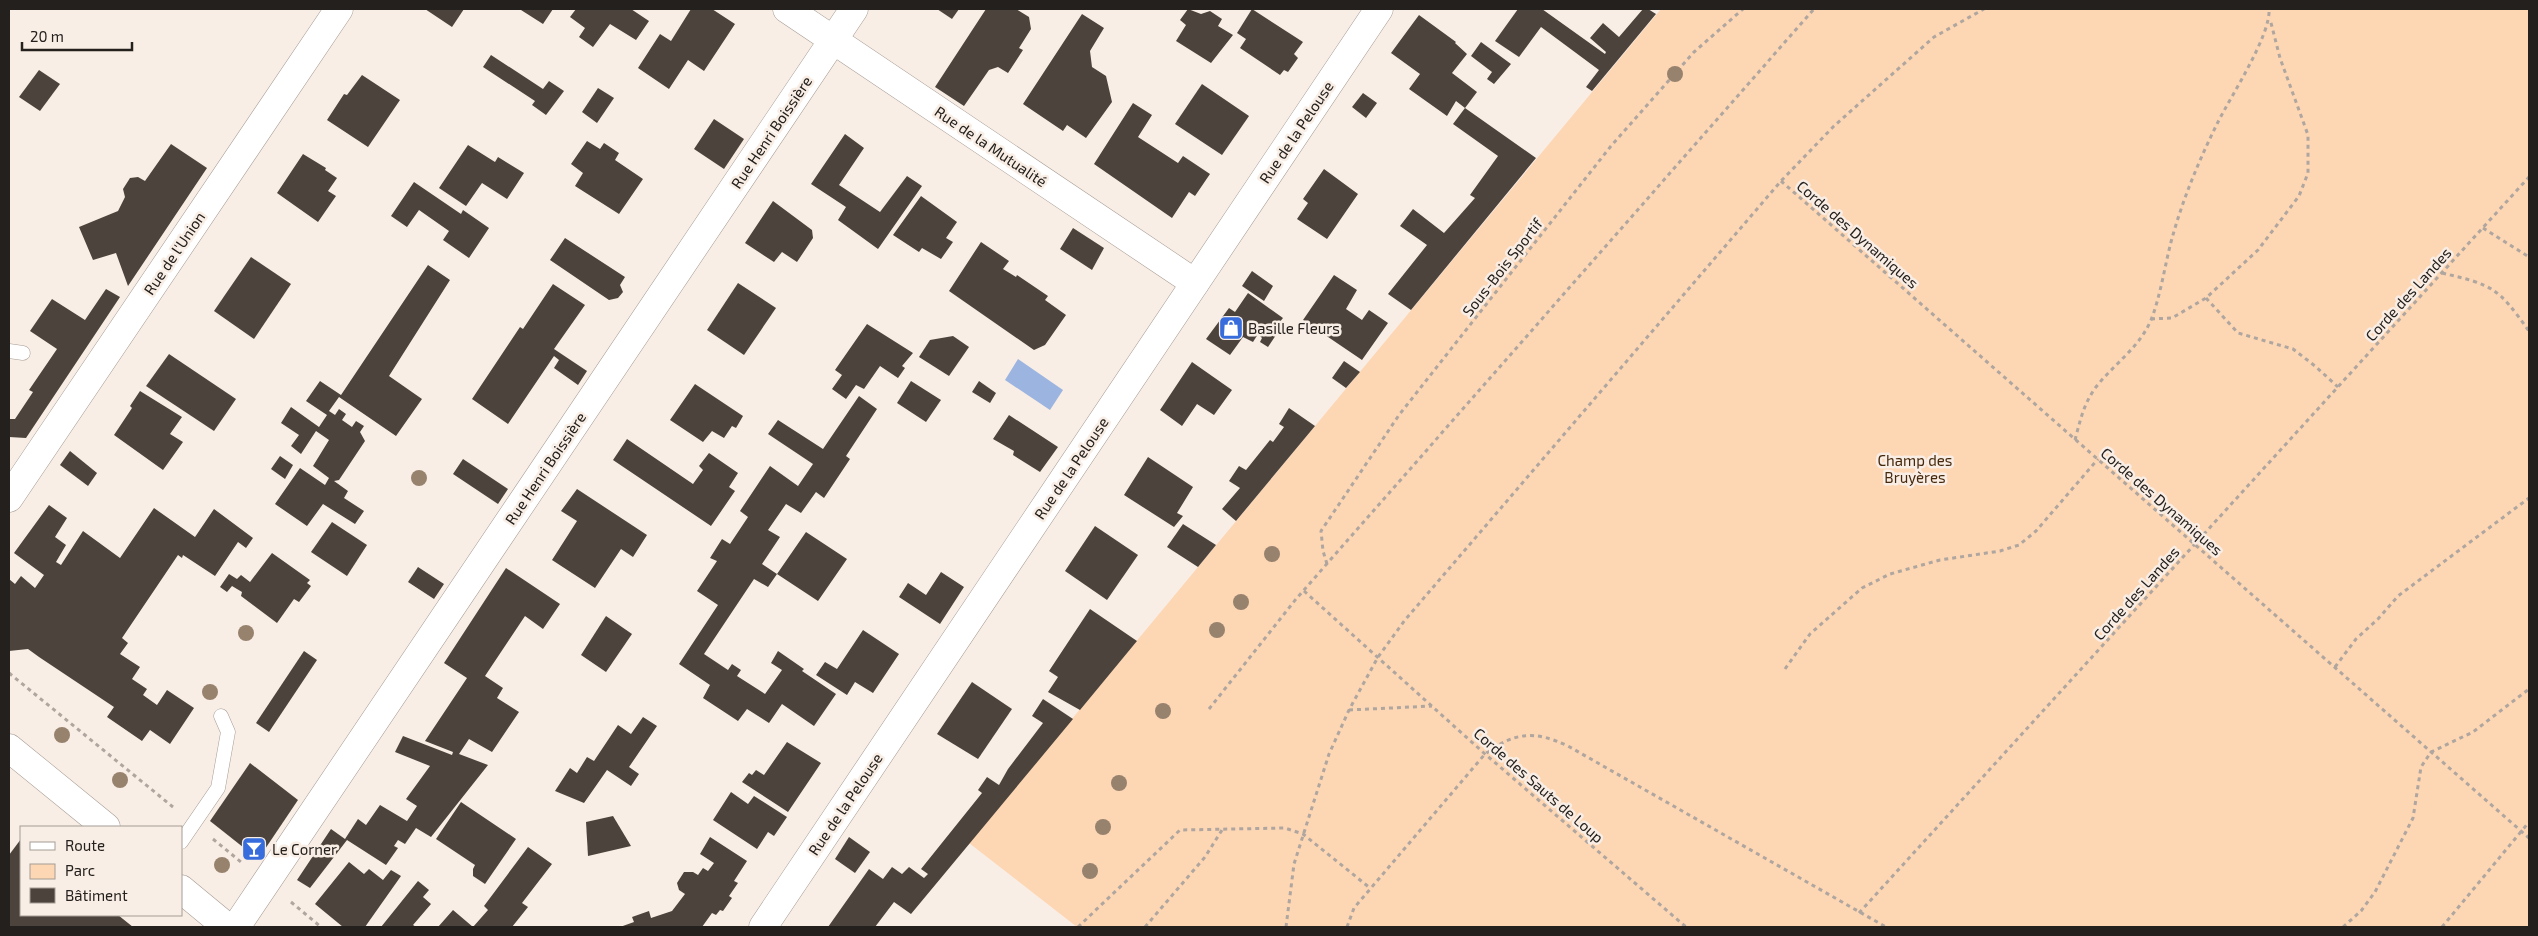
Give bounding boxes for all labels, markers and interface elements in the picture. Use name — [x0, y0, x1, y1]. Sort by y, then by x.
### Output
scale bar — [22, 20, 132, 52]
text: 20 m — [30, 27, 64, 45]
street label: Rue Henri Boissière — [727, 72, 815, 192]
street label: Rue de la Pelouse — [1255, 78, 1337, 186]
street label: Rue de la Mutualité — [931, 102, 1051, 190]
street label: Corde des Dynamiques — [1794, 176, 1922, 292]
street label: Rue de l'Union — [140, 208, 208, 298]
street label: Sous-Bois Sportif — [1458, 214, 1546, 319]
street label: Corde des Landes — [2361, 244, 2455, 344]
shop icon: Basille Fleurs — [1218, 315, 1244, 341]
place label: Basille Fleurs — [1248, 319, 1340, 337]
street label: Rue Henri Boissière — [501, 408, 589, 528]
street label: Rue de la Pelouse — [1030, 414, 1112, 522]
street label: Corde des Dynamiques — [2098, 443, 2226, 559]
park label: Champ des Bruyères — [1878, 451, 1952, 486]
street label: Corde des Landes — [2089, 543, 2183, 643]
street label: Corde des Sauts de Loup — [1471, 724, 1607, 846]
street label: Rue de la Pelouse — [804, 750, 886, 858]
legend — [20, 826, 182, 916]
text: Route — [65, 836, 105, 854]
bar icon: Le Corner — [241, 836, 267, 862]
place label: Le Corner — [272, 840, 337, 858]
text: Parc — [65, 861, 95, 879]
text: Bâtiment — [65, 886, 128, 904]

